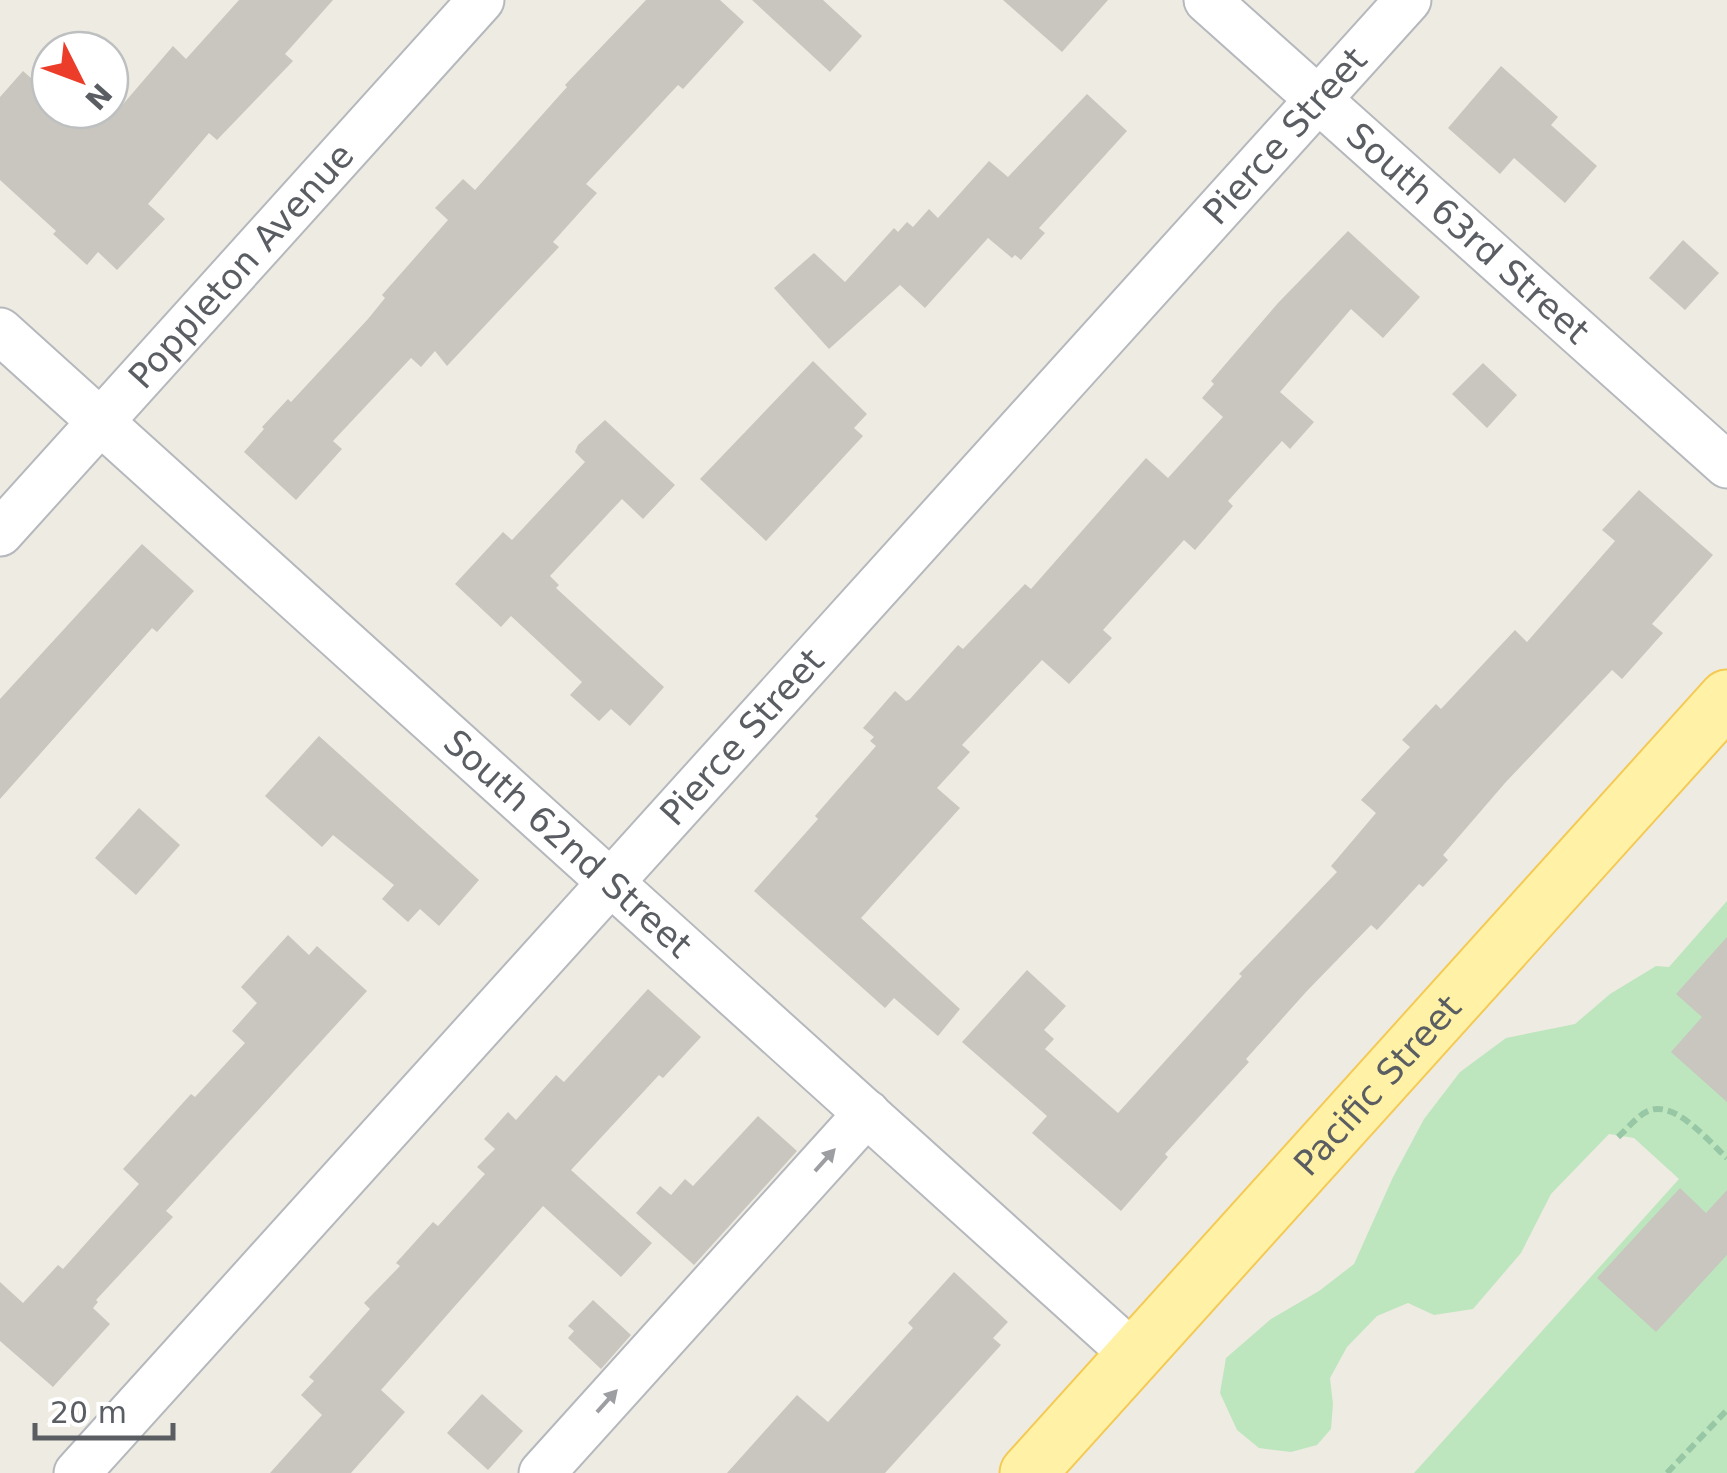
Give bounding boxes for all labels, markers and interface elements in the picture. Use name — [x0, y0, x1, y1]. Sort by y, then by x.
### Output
north arrow — [30, 30, 130, 130]
street label: Pierce Street — [1195, 40, 1375, 232]
text: N — [78, 77, 118, 116]
street label: South 63rd Street — [1339, 115, 1597, 352]
street label: Poppleton Avenue — [121, 135, 362, 396]
street label: Pierce Street — [652, 641, 832, 833]
street label: South 62nd Street — [436, 722, 700, 966]
street label: Pacific Street — [1286, 987, 1469, 1184]
one-way arrow — [813, 1148, 836, 1172]
scale bar — [35, 1378, 172, 1440]
one-way arrow — [595, 1389, 618, 1413]
text: 20 m — [50, 1395, 127, 1430]

